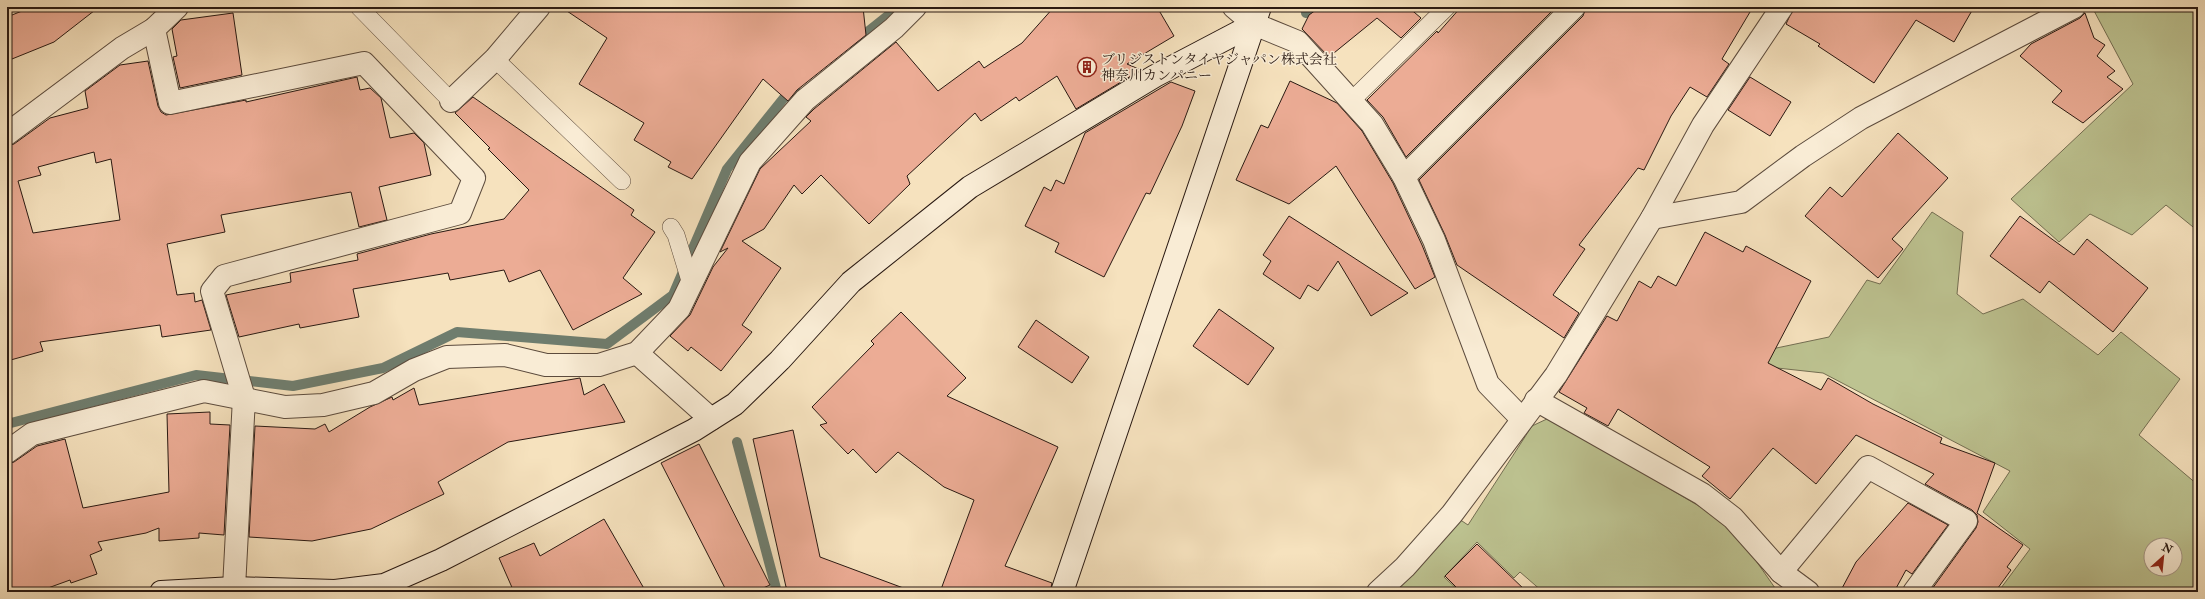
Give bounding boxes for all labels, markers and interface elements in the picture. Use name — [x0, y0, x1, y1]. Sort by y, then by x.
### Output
place label: ブリジストンタイヤジャパン株式会社 神奈川カンパニー — [1101, 51, 1337, 84]
building icon: ブリジストンタイヤジャパン株式会社 神奈川カンパニー — [1076, 56, 1098, 78]
north arrow — [2143, 537, 2183, 577]
text: N — [2159, 540, 2176, 557]

